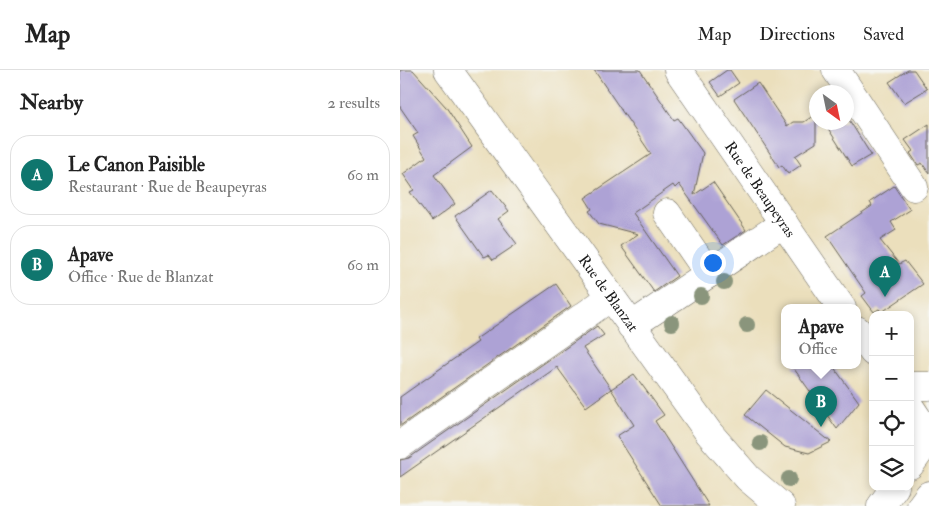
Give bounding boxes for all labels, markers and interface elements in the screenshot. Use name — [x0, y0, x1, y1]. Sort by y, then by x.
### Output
text: Map — [25, 19, 70, 50]
text: Map — [698, 23, 731, 46]
text: Directions — [759, 23, 835, 46]
text: Saved — [863, 23, 904, 46]
north arrow — [809, 85, 854, 130]
text: Nearby — [20, 89, 83, 116]
text: 2 results — [327, 93, 380, 113]
street label: Rue de Beaupeyras — [720, 138, 799, 241]
text: Le Canon Paisible — [68, 153, 205, 177]
text: A — [32, 165, 42, 185]
text: 60 m — [347, 165, 379, 185]
text: Restaurant · Rue de Beaupeyras — [68, 177, 267, 197]
text: Apave — [68, 243, 113, 267]
your location — [700, 250, 726, 276]
street label: Rue de Blanzat — [574, 251, 642, 336]
text: B — [32, 255, 42, 275]
text: 60 m — [347, 255, 379, 275]
pin: A — [869, 256, 901, 297]
text: Office · Rue de Blanzat — [68, 267, 213, 287]
popup — [781, 304, 861, 369]
map controls — [869, 311, 914, 491]
button: + — [869, 311, 914, 356]
text: Apave — [798, 315, 844, 339]
text: Office — [798, 339, 837, 359]
button: − — [869, 356, 914, 401]
pin: B — [805, 386, 837, 427]
button: locate — [869, 401, 914, 446]
button: layers — [869, 446, 914, 491]

